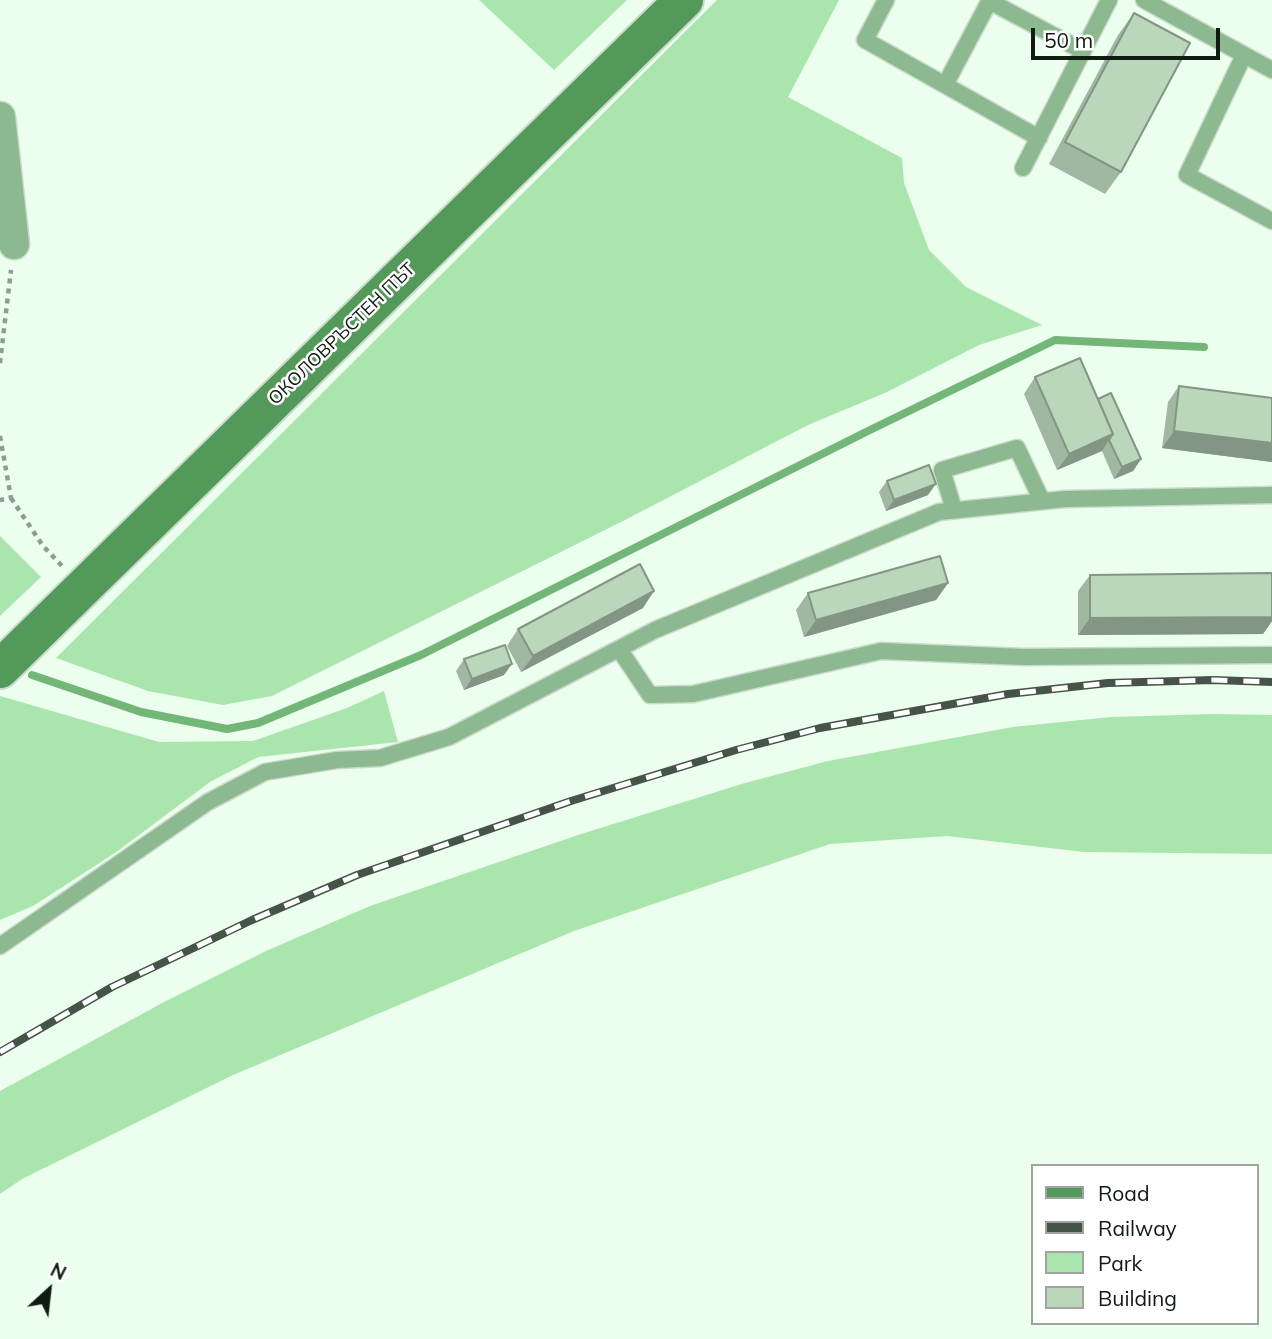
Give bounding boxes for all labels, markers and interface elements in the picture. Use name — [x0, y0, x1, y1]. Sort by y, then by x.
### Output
scale bar — [1034, 14, 1223, 58]
text: 50 m — [1044, 27, 1093, 53]
street label: ОКОЛОВРЪСТЕН ПЪТ — [264, 258, 420, 410]
legend — [1030, 1164, 1258, 1325]
text: Road — [1098, 1180, 1149, 1206]
text: Railway — [1098, 1215, 1177, 1241]
text: Park — [1098, 1250, 1142, 1276]
north arrow — [14, 1255, 84, 1325]
text: N — [47, 1257, 70, 1285]
text: Building — [1098, 1285, 1177, 1311]

